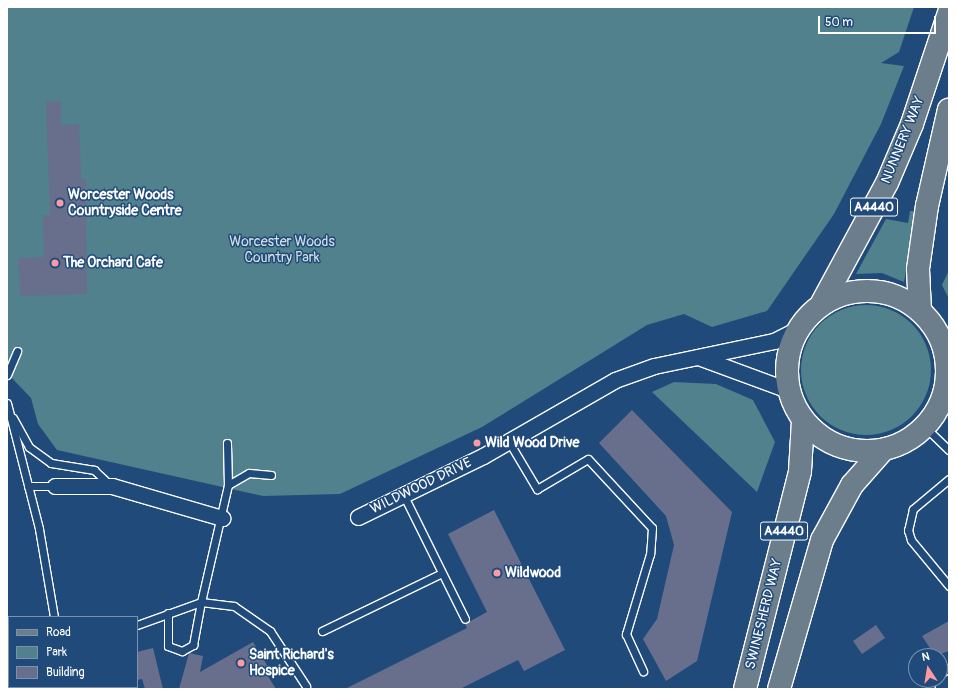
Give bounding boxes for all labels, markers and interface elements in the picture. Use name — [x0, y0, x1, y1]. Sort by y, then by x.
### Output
scale bar — [820, 8, 938, 34]
text: 50 m — [825, 15, 853, 30]
street label: NUNNERY WAY — [878, 94, 928, 186]
place label: Worcester Woods Countryside Centre — [68, 187, 182, 220]
road number: A4440 — [850, 196, 898, 218]
marker: Worcester Woods Countryside Centre — [55, 198, 65, 208]
park label: Worcester Woods Country Park — [229, 234, 335, 266]
place label: The Orchard Cafe — [63, 255, 163, 271]
marker: The Orchard Cafe — [50, 258, 60, 268]
place label: Wild Wood Drive — [485, 435, 579, 451]
marker: Wild Wood Drive — [472, 438, 482, 448]
street label: WILDWOOD DRIVE — [368, 454, 474, 518]
road number: A4440 — [760, 520, 808, 542]
street label: SWINESHERD WAY — [742, 557, 786, 671]
place label: Wildwood — [505, 565, 561, 581]
marker: Wildwood — [492, 568, 502, 578]
legend — [8, 616, 138, 688]
text: Road — [46, 625, 71, 640]
text: Park — [46, 645, 67, 660]
place label: Saint Richard's Hospice — [249, 647, 334, 680]
north arrow — [908, 648, 948, 688]
text: N — [921, 650, 931, 664]
marker: Saint Richard's Hospice — [236, 658, 246, 668]
text: Building — [46, 665, 85, 680]

